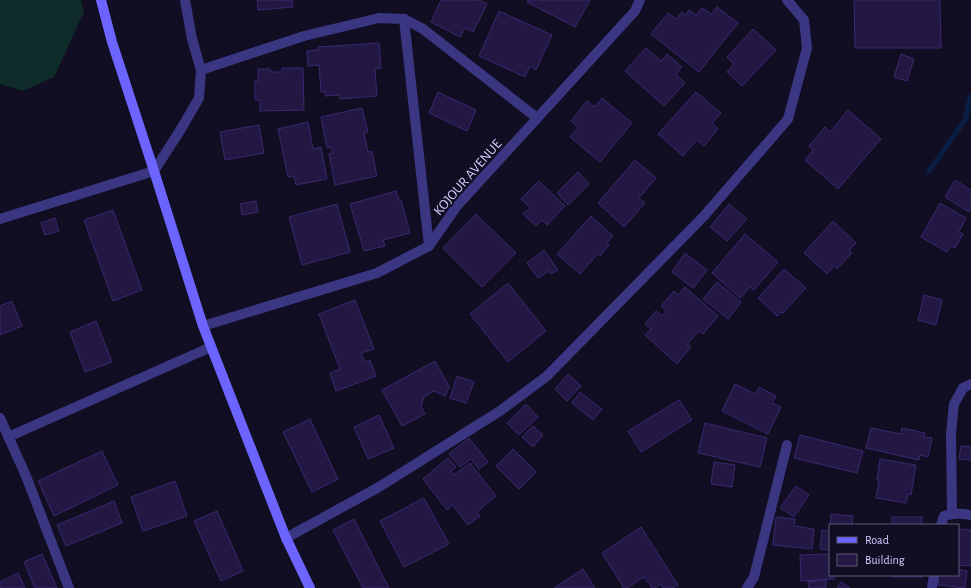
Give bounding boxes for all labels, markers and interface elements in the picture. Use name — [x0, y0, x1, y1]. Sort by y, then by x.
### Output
street label: KOJOUR AVENUE — [431, 137, 505, 218]
legend — [829, 524, 959, 576]
text: Road — [865, 534, 889, 546]
text: Building — [865, 554, 905, 566]

